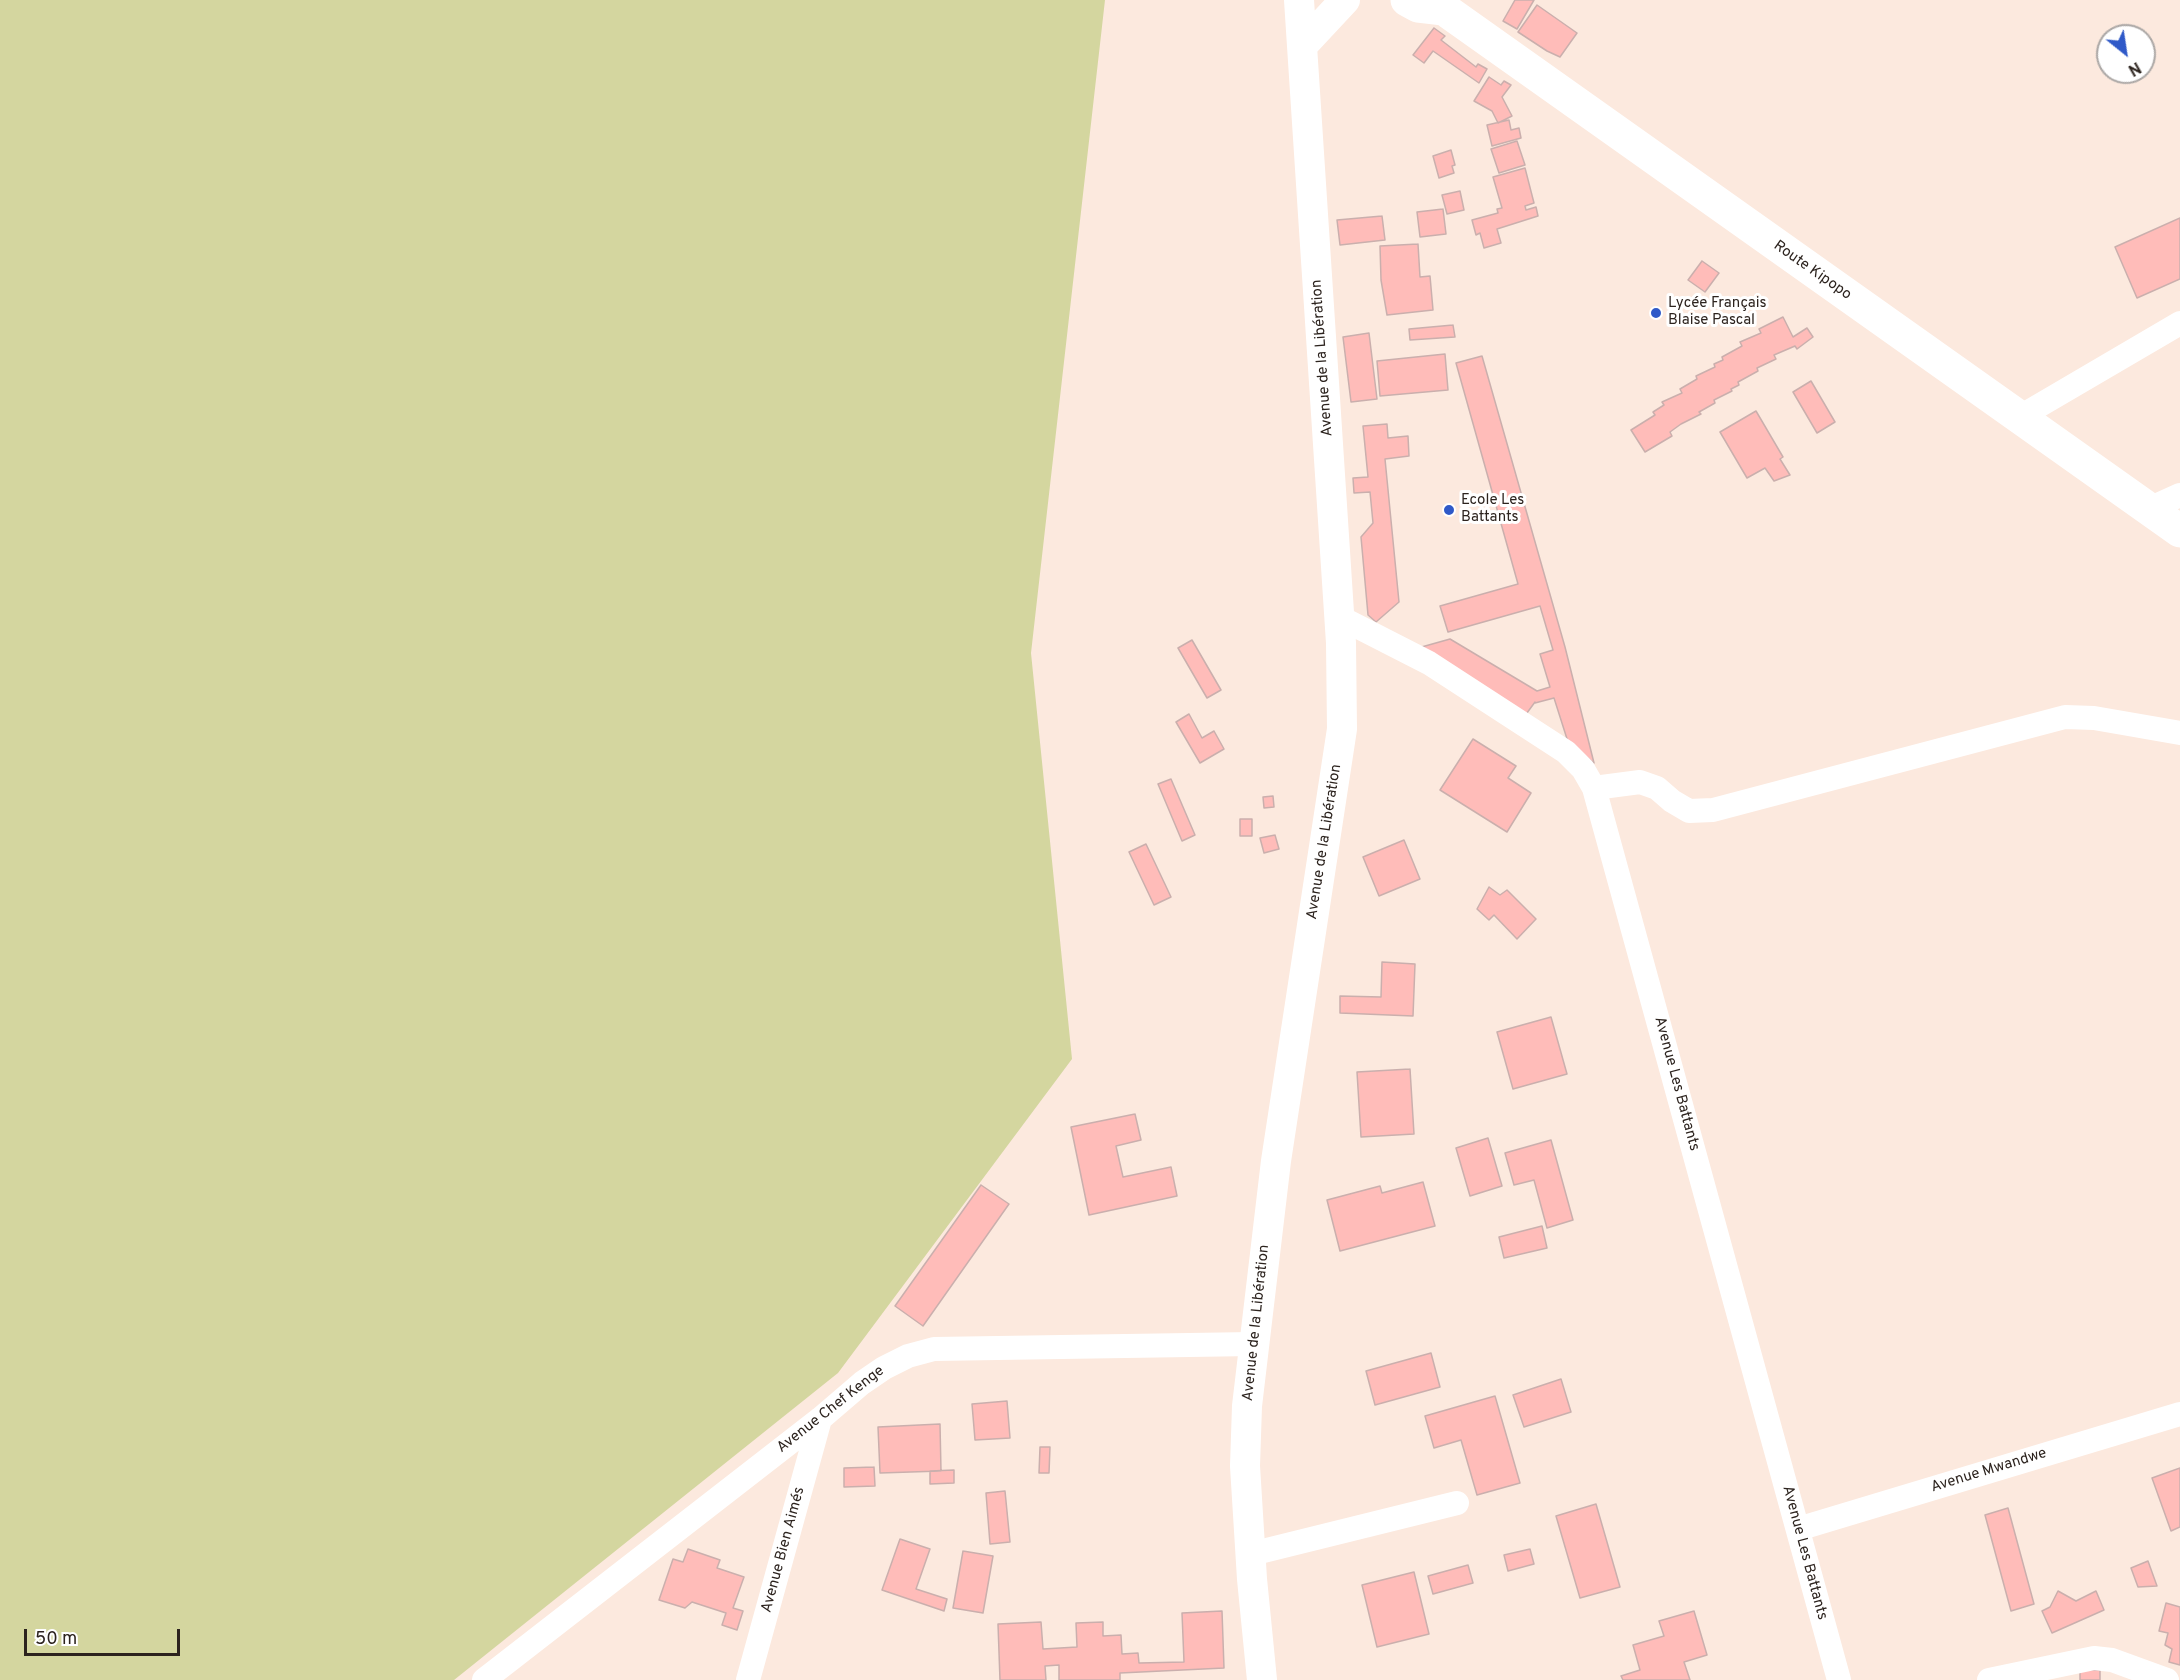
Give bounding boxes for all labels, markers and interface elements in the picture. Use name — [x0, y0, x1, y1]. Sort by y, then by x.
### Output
north arrow — [2096, 24, 2156, 84]
text: N — [2124, 56, 2144, 79]
street label: Route Kipopo — [1769, 237, 1855, 305]
street label: Avenue de la Libération — [1309, 279, 1337, 437]
place label: Lycée Français Blaise Pascal — [1668, 295, 1767, 330]
marker: Lycée Français Blaise Pascal — [1649, 306, 1663, 320]
place label: Ecole Les Battants — [1461, 492, 1524, 527]
marker: Ecole Les Battants — [1442, 503, 1456, 517]
street label: Avenue de la Libération — [1304, 763, 1346, 921]
street label: Avenue Les Battants — [1649, 1015, 1703, 1153]
street label: Avenue de la Libération — [1240, 1244, 1274, 1402]
street label: Avenue Chef Kenge — [774, 1363, 888, 1457]
street label: Avenue Mwandwe — [1929, 1445, 2049, 1497]
street label: Avenue Les Battants — [1777, 1484, 1831, 1622]
street label: Avenue Bien Aimés — [759, 1485, 809, 1615]
scale bar — [27, 1617, 183, 1655]
text: 50 m — [35, 1628, 77, 1651]

